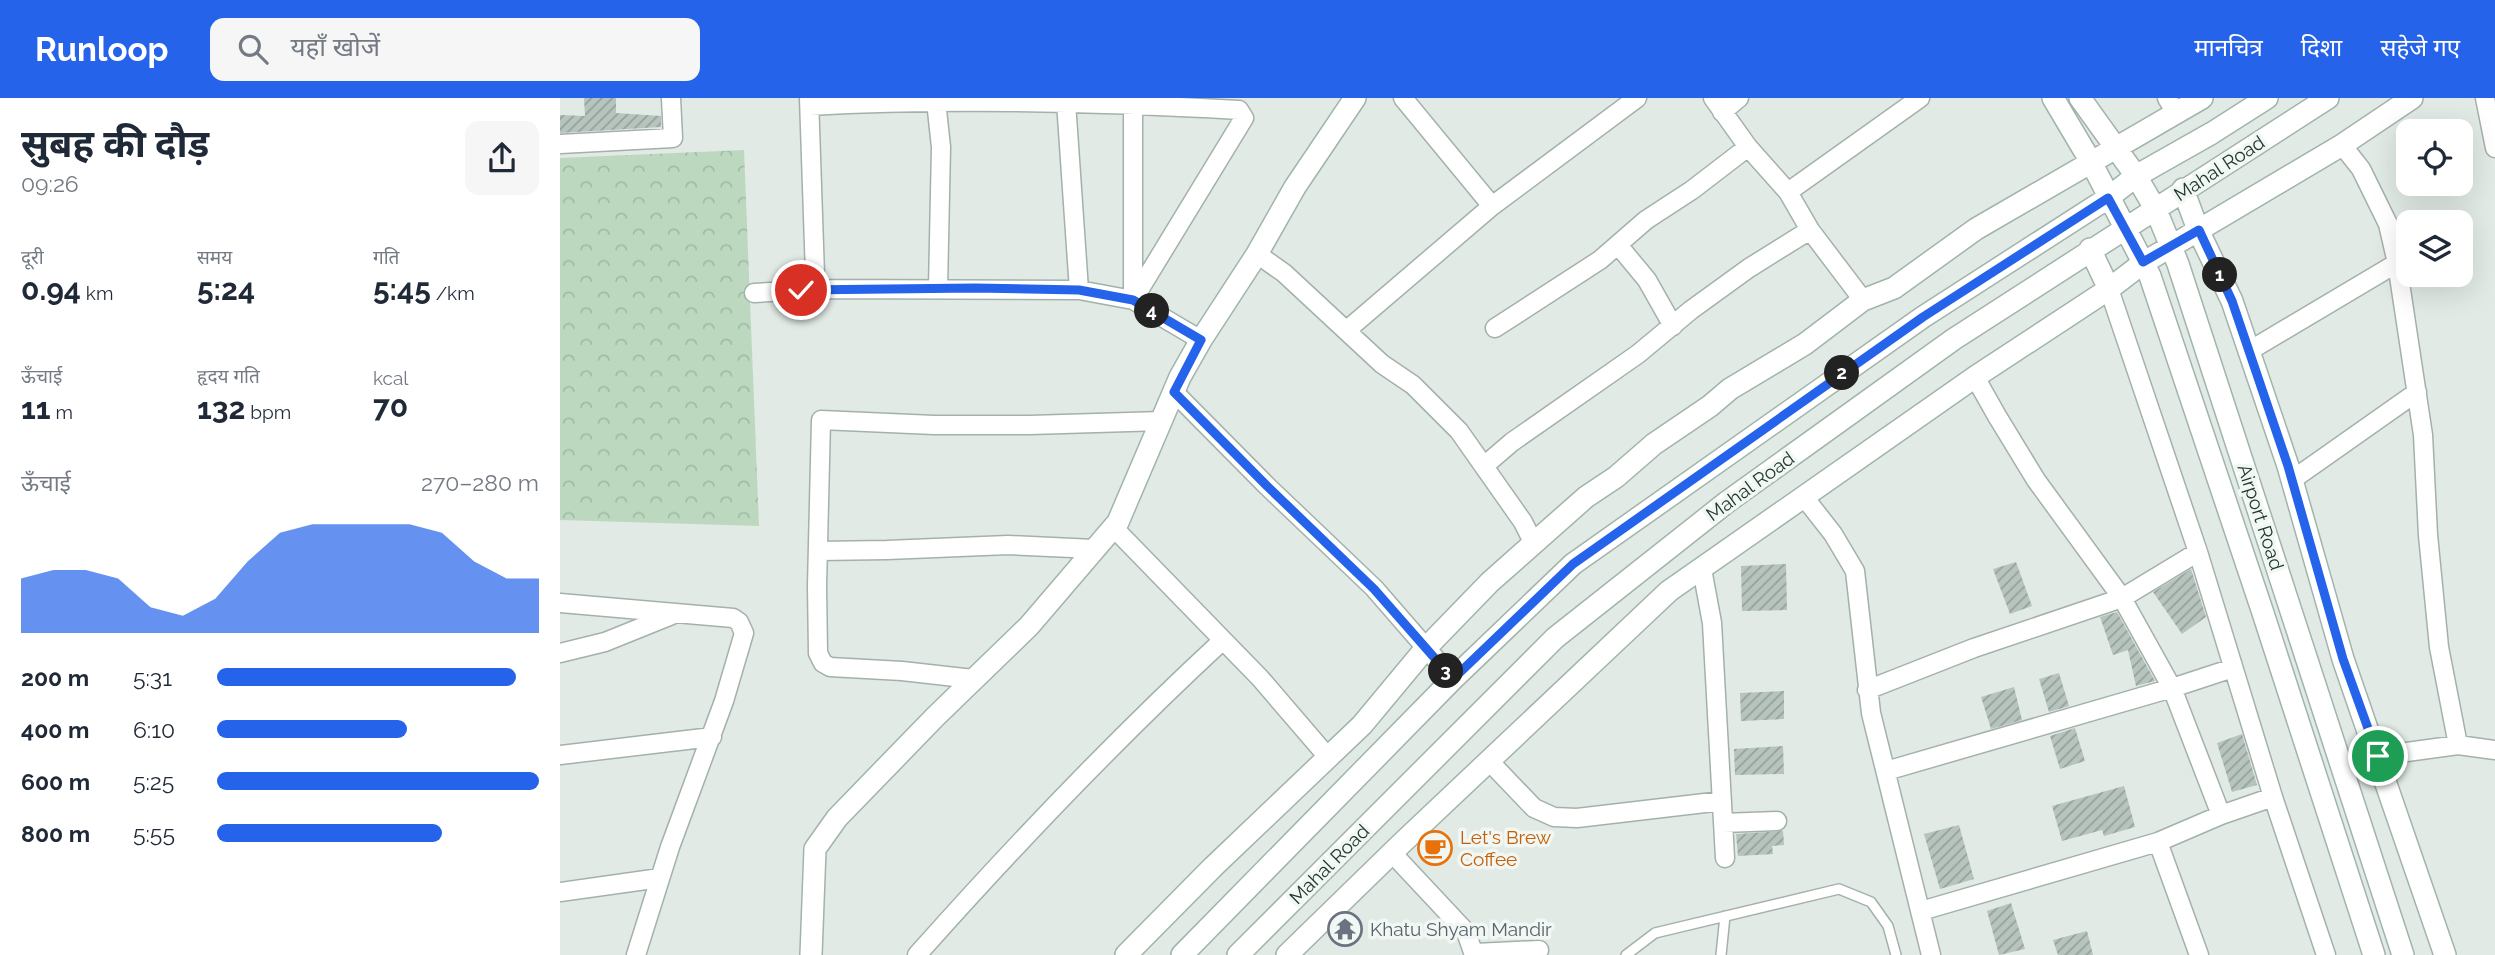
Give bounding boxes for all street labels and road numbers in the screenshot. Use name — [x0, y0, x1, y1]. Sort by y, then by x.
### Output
street label: Mahal Road — [2170, 131, 2268, 205]
street label: Mahal Road — [1702, 447, 1798, 525]
street label: Airport Road — [2234, 461, 2288, 573]
street label: Mahal Road — [1285, 820, 1373, 908]

